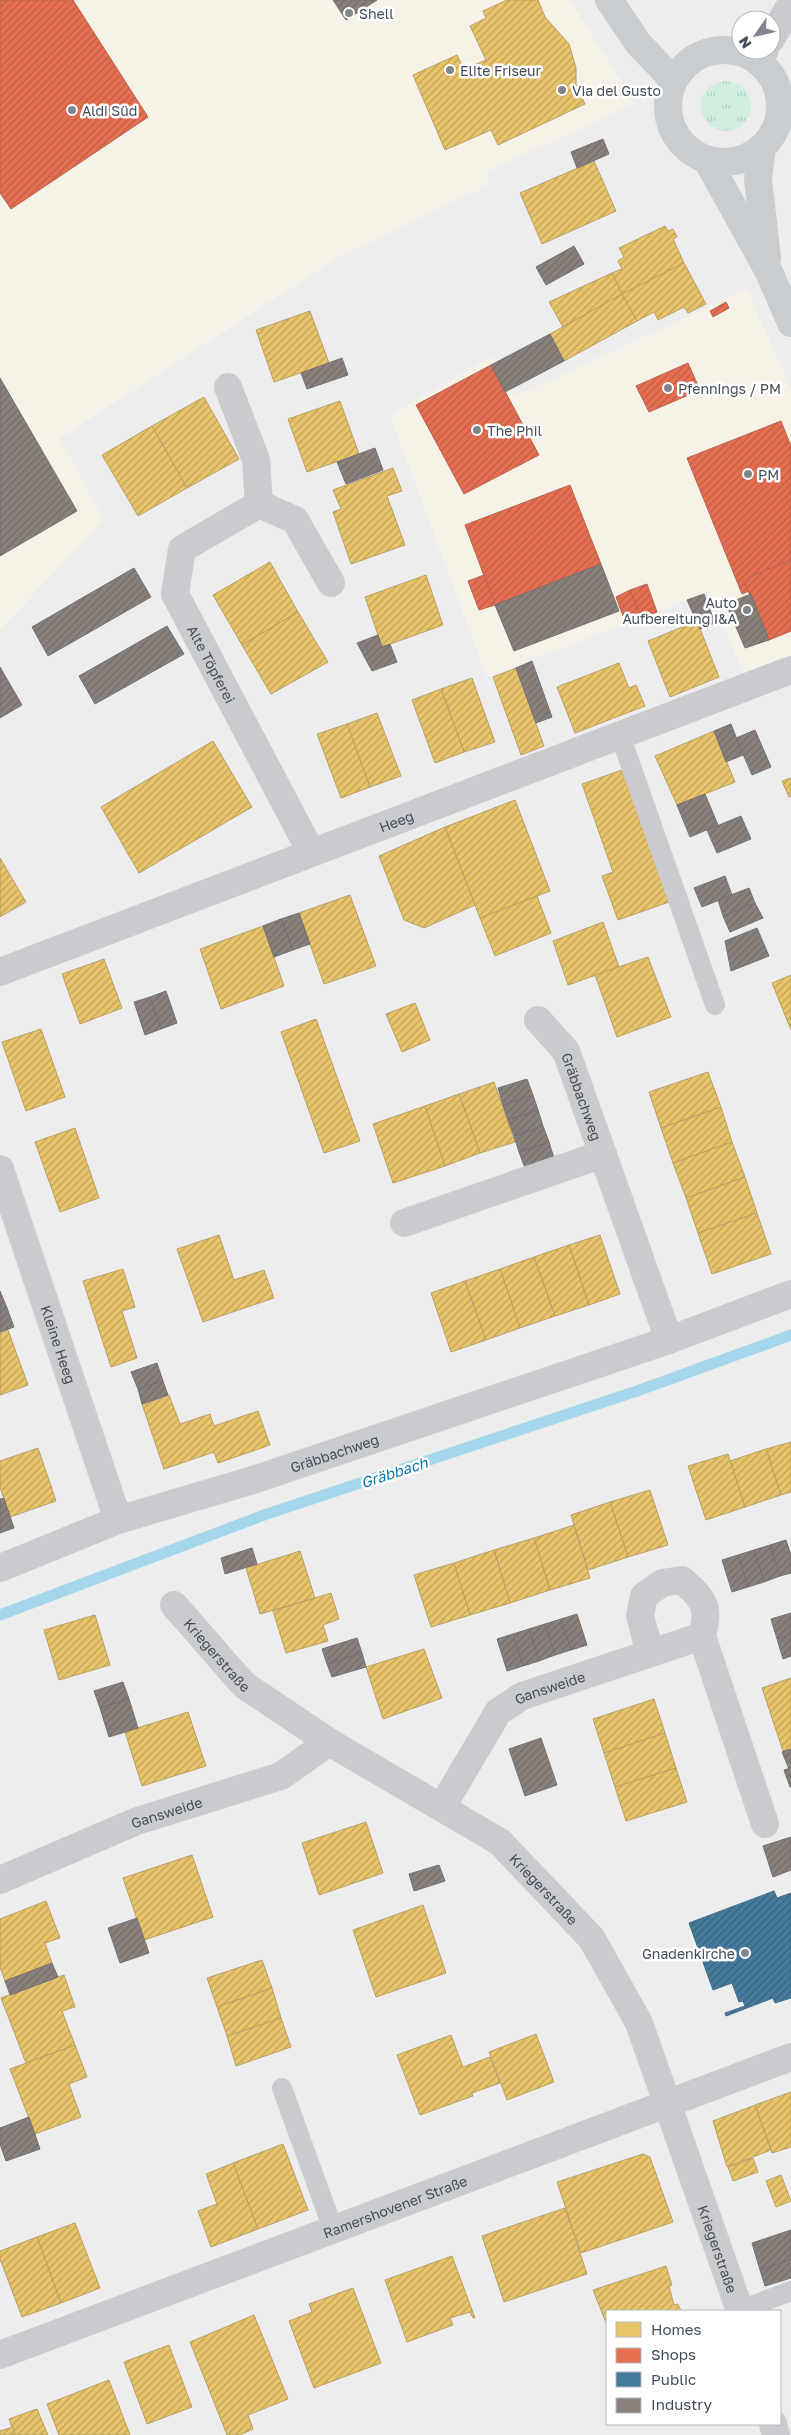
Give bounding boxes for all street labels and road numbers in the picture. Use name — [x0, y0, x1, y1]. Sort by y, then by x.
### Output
street label: Alte Töpferei — [184, 622, 239, 706]
street label: Heeg — [376, 806, 416, 835]
street label: Gräbbachweg — [559, 1050, 606, 1143]
street label: Kleine Heeg — [38, 1303, 80, 1386]
street label: Gräbbachweg — [288, 1430, 381, 1475]
street label: Kriegerstraße — [181, 1615, 253, 1695]
street label: Gansweide — [511, 1667, 587, 1707]
street label: Gansweide — [128, 1793, 204, 1831]
street label: Kriegerstraße — [506, 1849, 582, 1928]
street label: Ramershovener Straße — [320, 2171, 469, 2241]
street label: Kriegerstraße — [695, 2203, 741, 2295]

